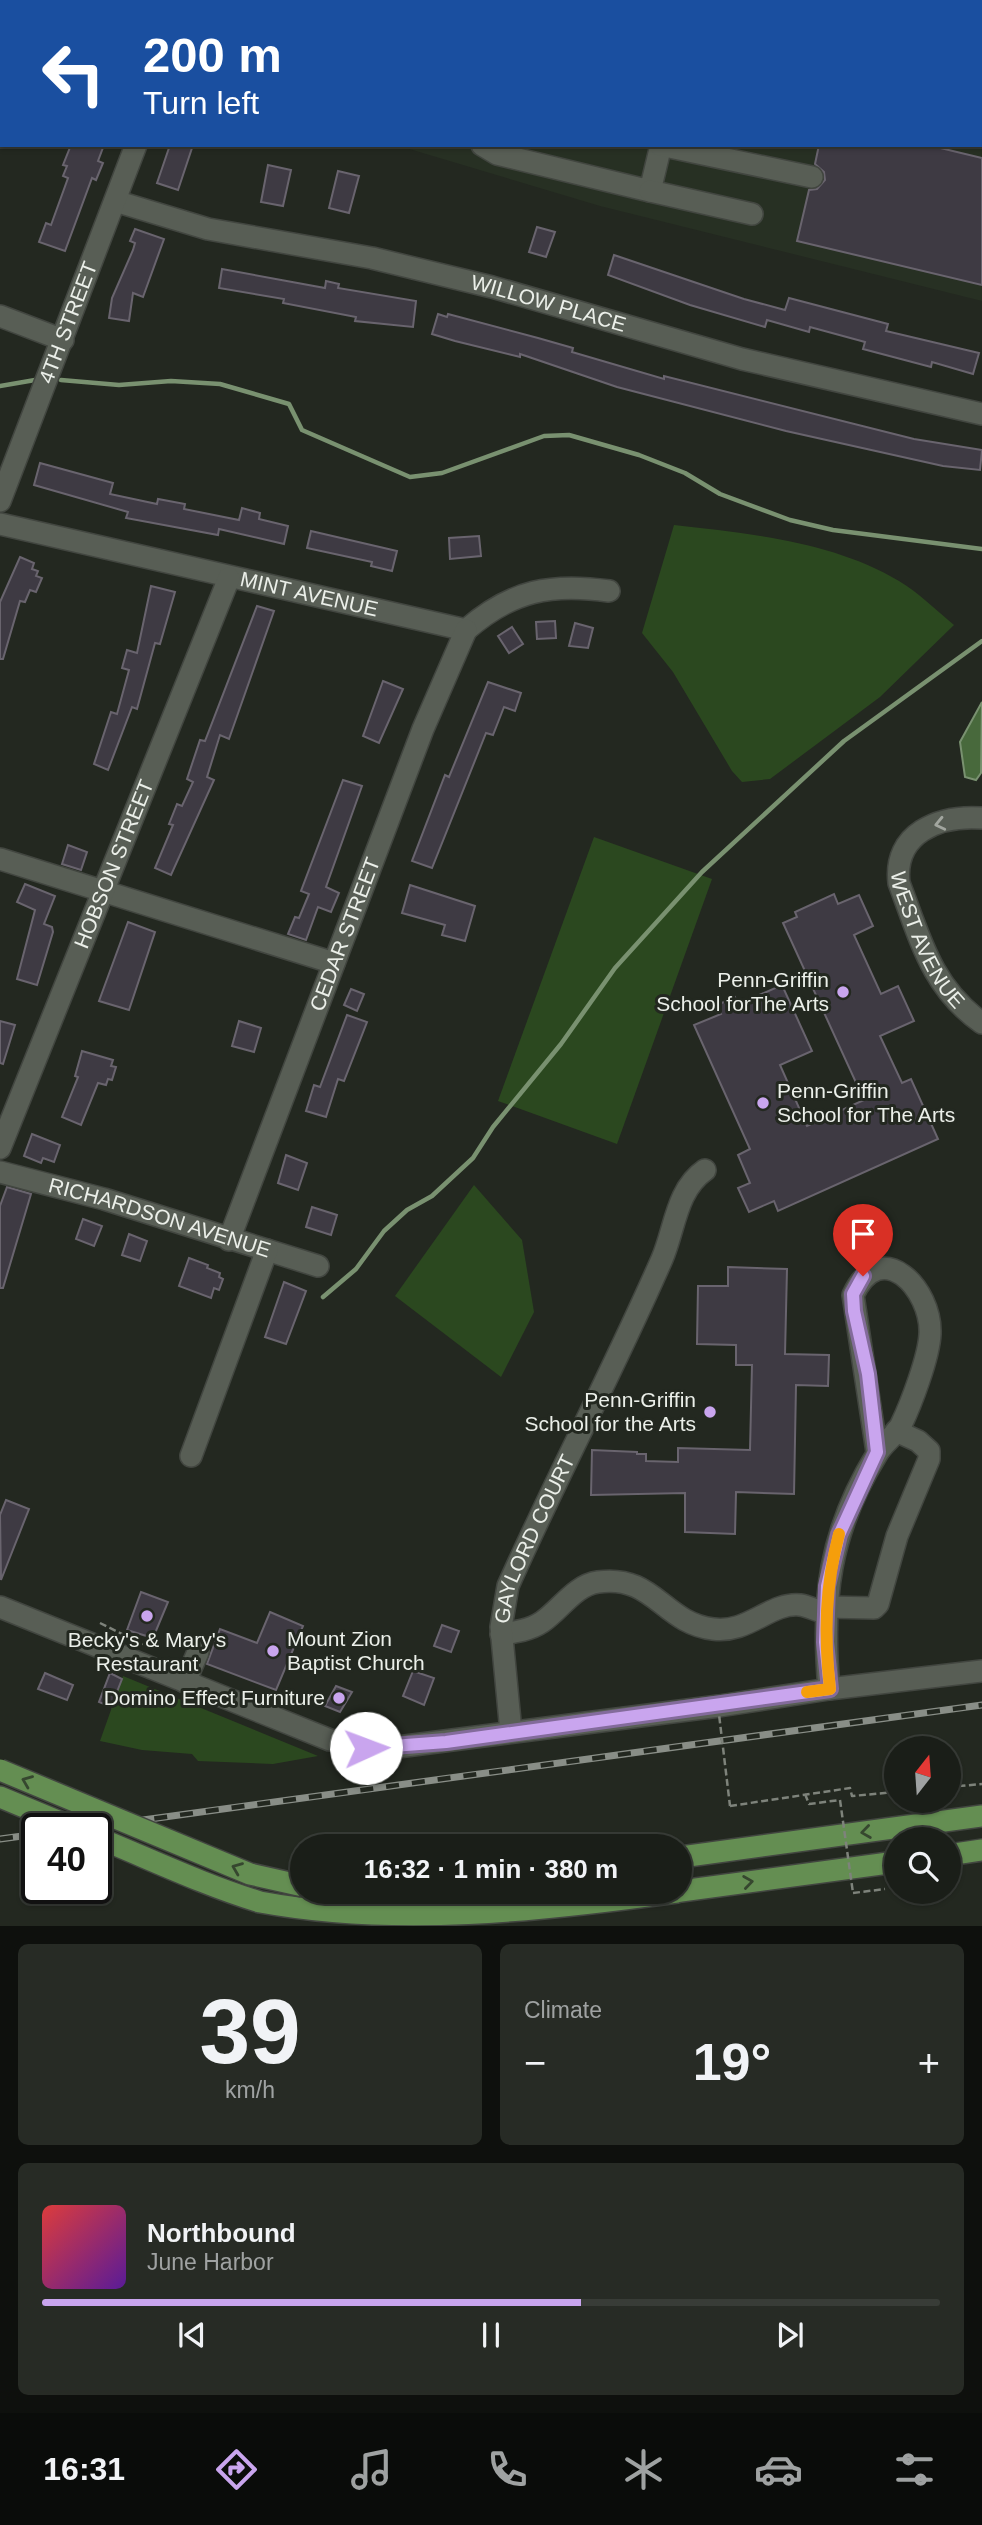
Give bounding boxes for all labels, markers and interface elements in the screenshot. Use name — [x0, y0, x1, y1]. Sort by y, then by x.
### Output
icon: left — [28, 28, 119, 119]
text: 200 m — [143, 28, 282, 82]
text: Turn left — [143, 85, 259, 121]
street label: 4TH STREET — [34, 258, 101, 386]
street label: WILLOW PLACE — [469, 270, 629, 336]
street label: MINT AVENUE — [238, 567, 380, 621]
street label: HOBSON STREET — [69, 776, 158, 952]
one-way arrow — [934, 816, 946, 830]
street label: CEDAR STREET — [305, 854, 384, 1014]
street label: WEST AVENUE — [887, 870, 970, 1013]
place label: Penn-Griffin School forThe Arts — [656, 968, 829, 1015]
marker: Penn-Griffin School forThe Arts — [835, 984, 851, 1000]
place label: Penn-Griffin School for The Arts — [777, 1079, 955, 1126]
marker: Penn-Griffin School for The Arts — [755, 1095, 771, 1111]
street label: RICHARDSON AVENUE — [46, 1173, 274, 1261]
pin — [833, 1204, 893, 1276]
icon: arrive — [844, 1215, 882, 1253]
place label: Penn-Griffin School for the Arts — [524, 1388, 696, 1435]
marker: Penn-Griffin School for the Arts — [702, 1404, 718, 1420]
street label: GAYLORD COURT — [490, 1451, 579, 1625]
marker: Becky's & Mary's Restaurant — [139, 1608, 155, 1624]
place label: Mount Zion Baptist Church — [287, 1627, 425, 1674]
place label: Becky's & Mary's Restaurant — [68, 1628, 226, 1675]
marker: Mount Zion Baptist Church — [265, 1643, 281, 1659]
place label: Domino Effect Furniture — [104, 1686, 325, 1709]
marker: Domino Effect Furniture — [331, 1690, 347, 1706]
position arrow — [329, 1711, 403, 1785]
north arrow — [884, 1736, 961, 1813]
map controls — [884, 1736, 961, 1904]
one-way arrow — [21, 1776, 33, 1790]
speed limit sign: 40 — [21, 1813, 112, 1904]
one-way arrow — [860, 1825, 872, 1840]
button: search — [884, 1827, 961, 1904]
text: 16:32 · 1 min · 380 m — [364, 1854, 618, 1884]
one-way arrow — [232, 1863, 244, 1877]
one-way arrow — [743, 1875, 754, 1890]
text: 39 — [199, 1981, 301, 2082]
text: Climate — [524, 1997, 602, 2023]
text: 19° — [693, 2033, 771, 2091]
text: − — [524, 2042, 546, 2084]
text: + — [918, 2042, 940, 2084]
text: km/h — [225, 2077, 275, 2103]
text: Northbound — [147, 2218, 296, 2248]
text: June Harbor — [147, 2249, 274, 2275]
icon: previous — [173, 2316, 211, 2354]
icon: pause — [472, 2316, 510, 2354]
icon: next — [771, 2316, 809, 2354]
icon: directions — [212, 2445, 261, 2494]
icon: music — [347, 2445, 396, 2494]
icon: phone — [483, 2445, 532, 2494]
icon: climate — [619, 2445, 668, 2494]
icon: car — [754, 2445, 803, 2494]
icon: filters — [890, 2445, 939, 2494]
text: 16:31 — [43, 2451, 125, 2487]

